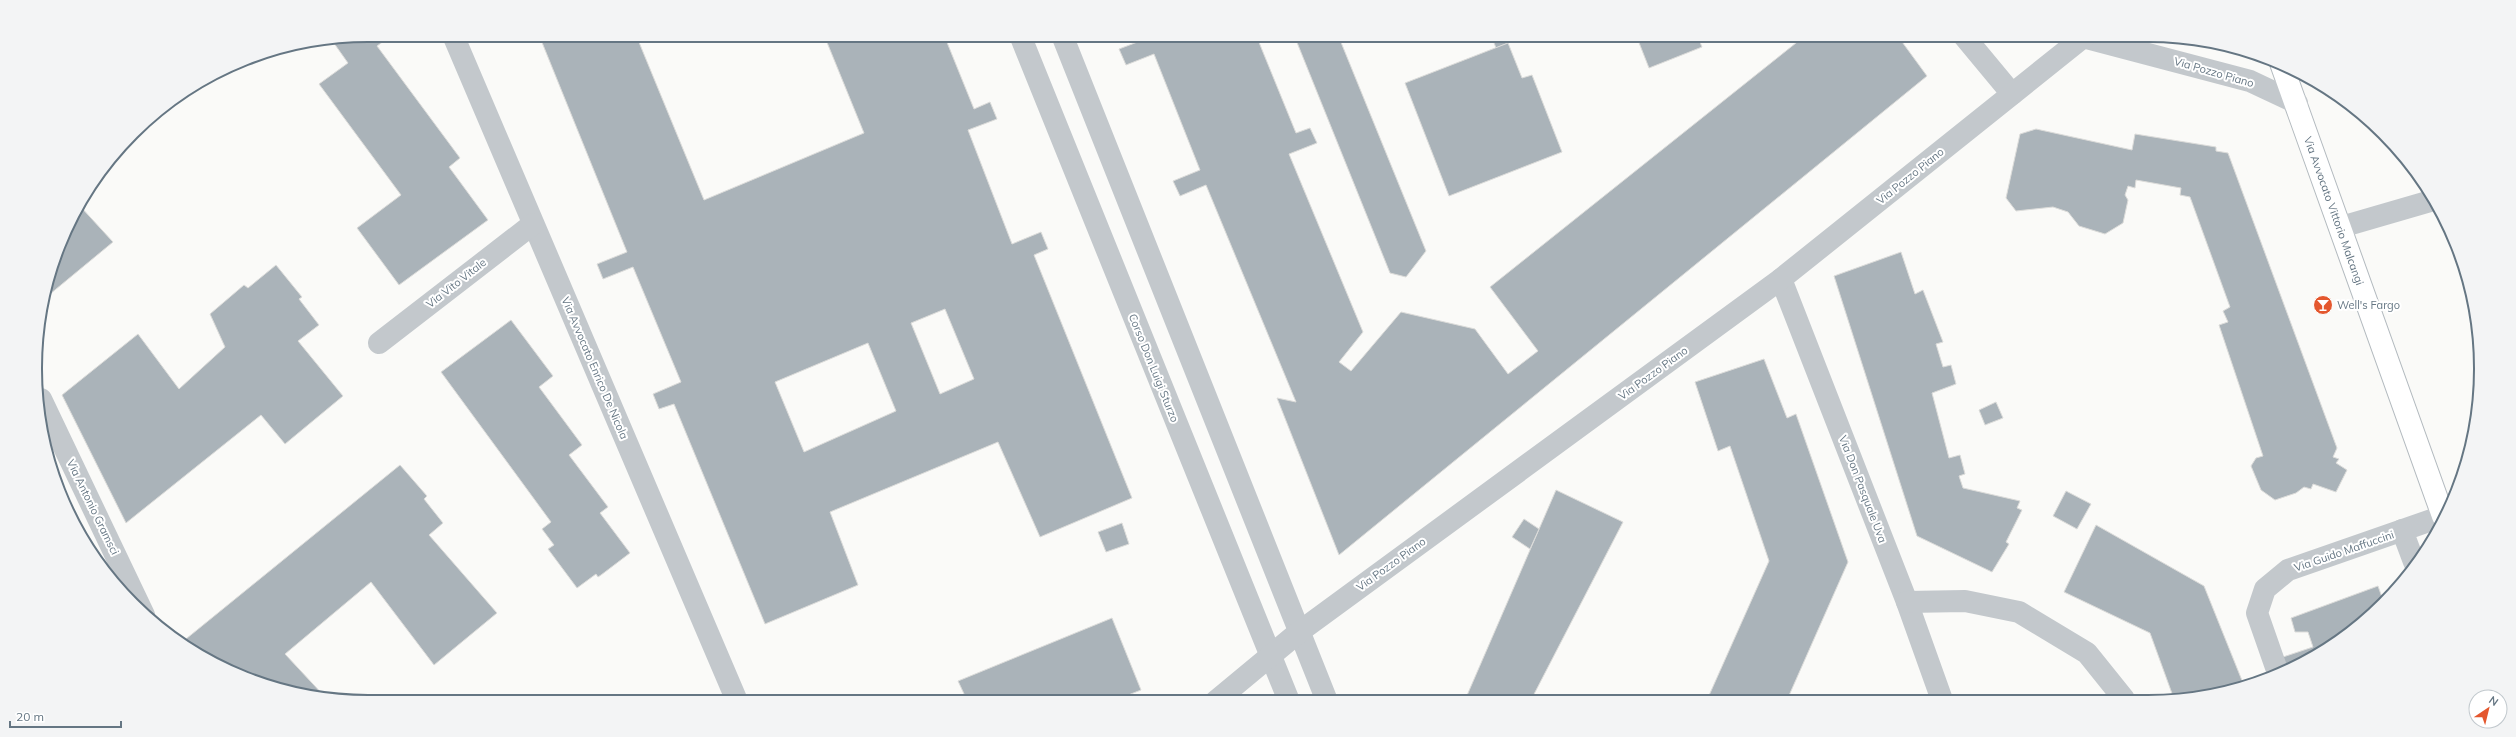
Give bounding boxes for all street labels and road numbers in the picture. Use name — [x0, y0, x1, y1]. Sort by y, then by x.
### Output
street label: Via Pozzo Piano — [2172, 54, 2256, 90]
street label: Via Avvocato Vittorio Malcangi — [2301, 135, 2367, 287]
street label: Via Pozzo Piano — [1874, 145, 1946, 207]
street label: Via Vito Vitale — [423, 255, 489, 311]
street label: Via Avvocato Enrico De Nicola — [559, 295, 631, 441]
street label: Corso Don Luigi Sturzo — [1126, 312, 1182, 424]
street label: Via Pozzo Piano — [1616, 343, 1690, 403]
street label: Via Don Pasquale Uva — [1836, 433, 1890, 545]
street label: Via Antonio Gramsci — [64, 457, 122, 557]
street label: Via Guido Maffuccini — [2292, 527, 2396, 575]
street label: Via Pozzo Piano — [1354, 534, 1428, 594]

